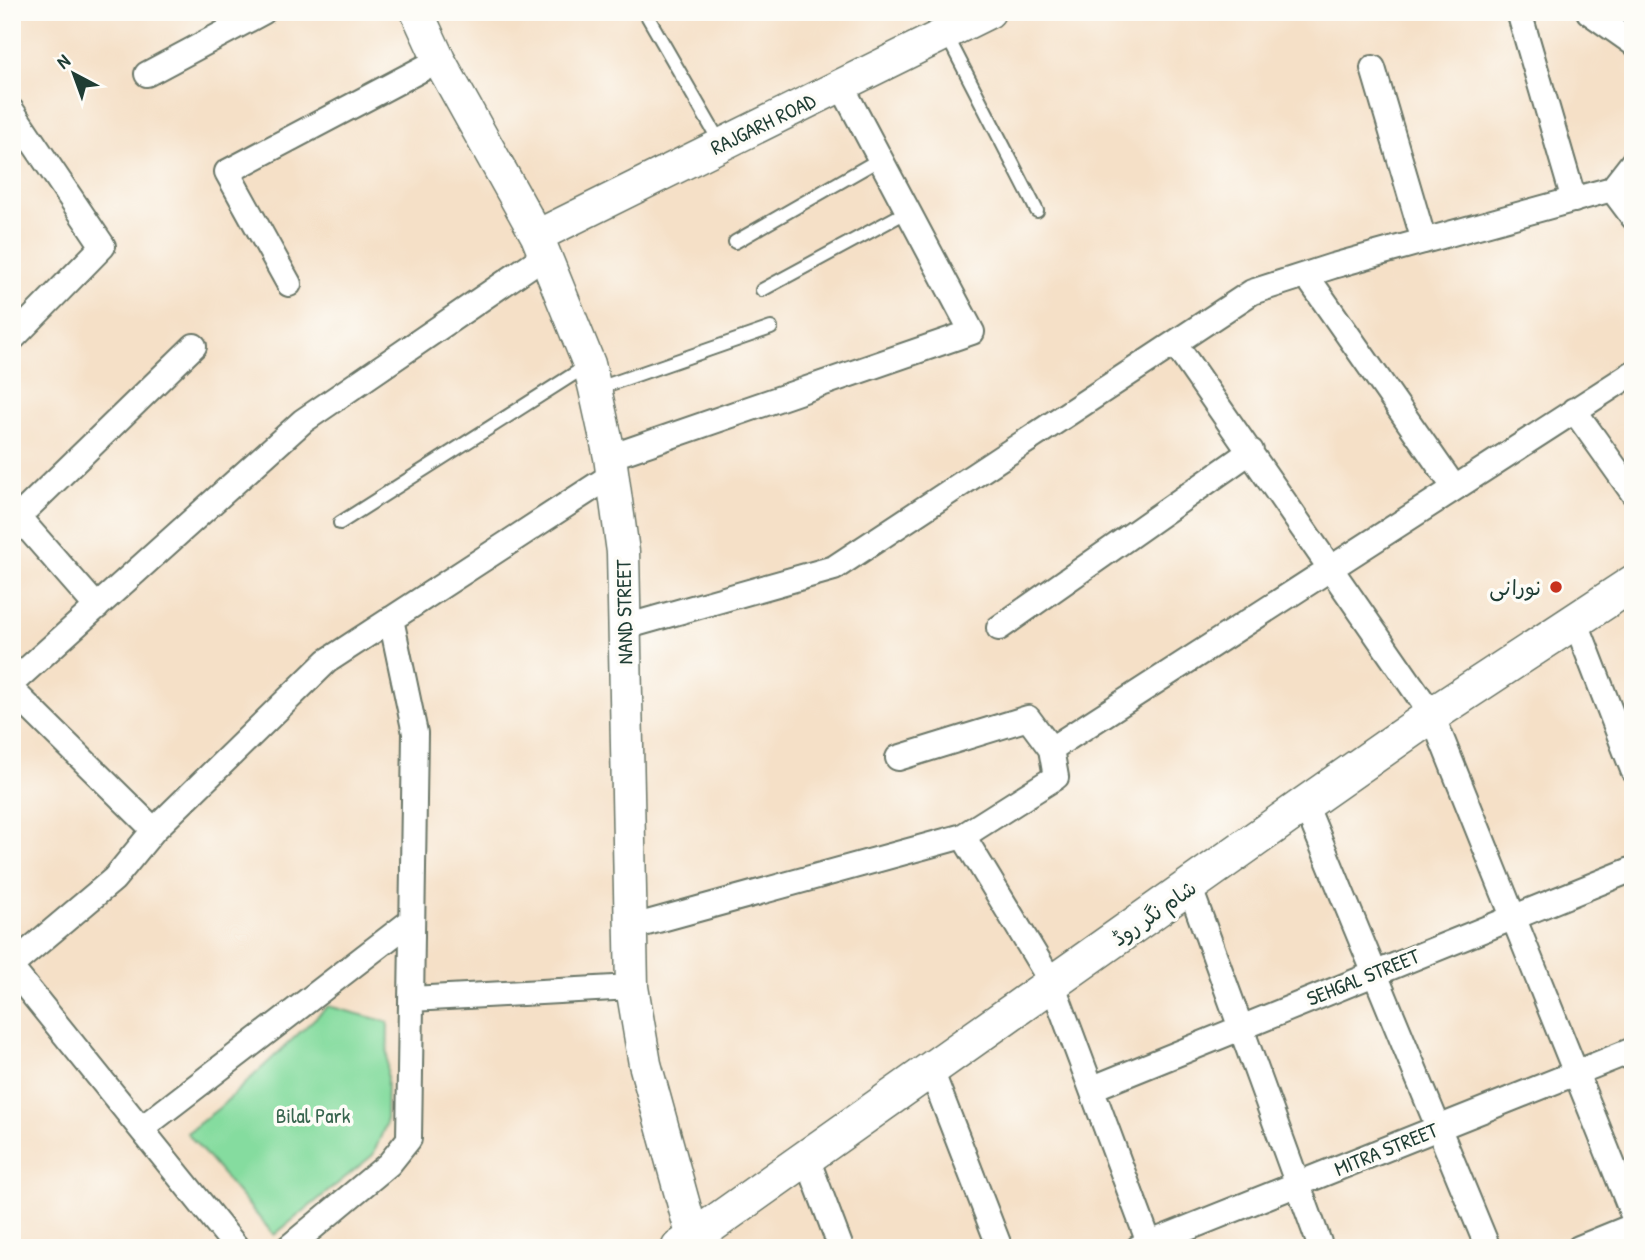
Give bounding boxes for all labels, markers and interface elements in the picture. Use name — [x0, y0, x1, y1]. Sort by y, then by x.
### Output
north arrow — [38, 38, 108, 108]
text: N — [51, 48, 75, 74]
street label: RAJGARH ROAD — [706, 86, 820, 162]
street label: NAND STREET — [609, 558, 639, 665]
place label: نورانی — [1489, 573, 1542, 602]
marker: نورانی — [1548, 579, 1564, 595]
street label: شام نگر روڈ — [1106, 873, 1203, 954]
street label: SEHGAL STREET — [1302, 941, 1425, 1013]
park label: Bilal Park — [276, 1101, 351, 1130]
street label: MITRA STREET — [1330, 1115, 1443, 1183]

